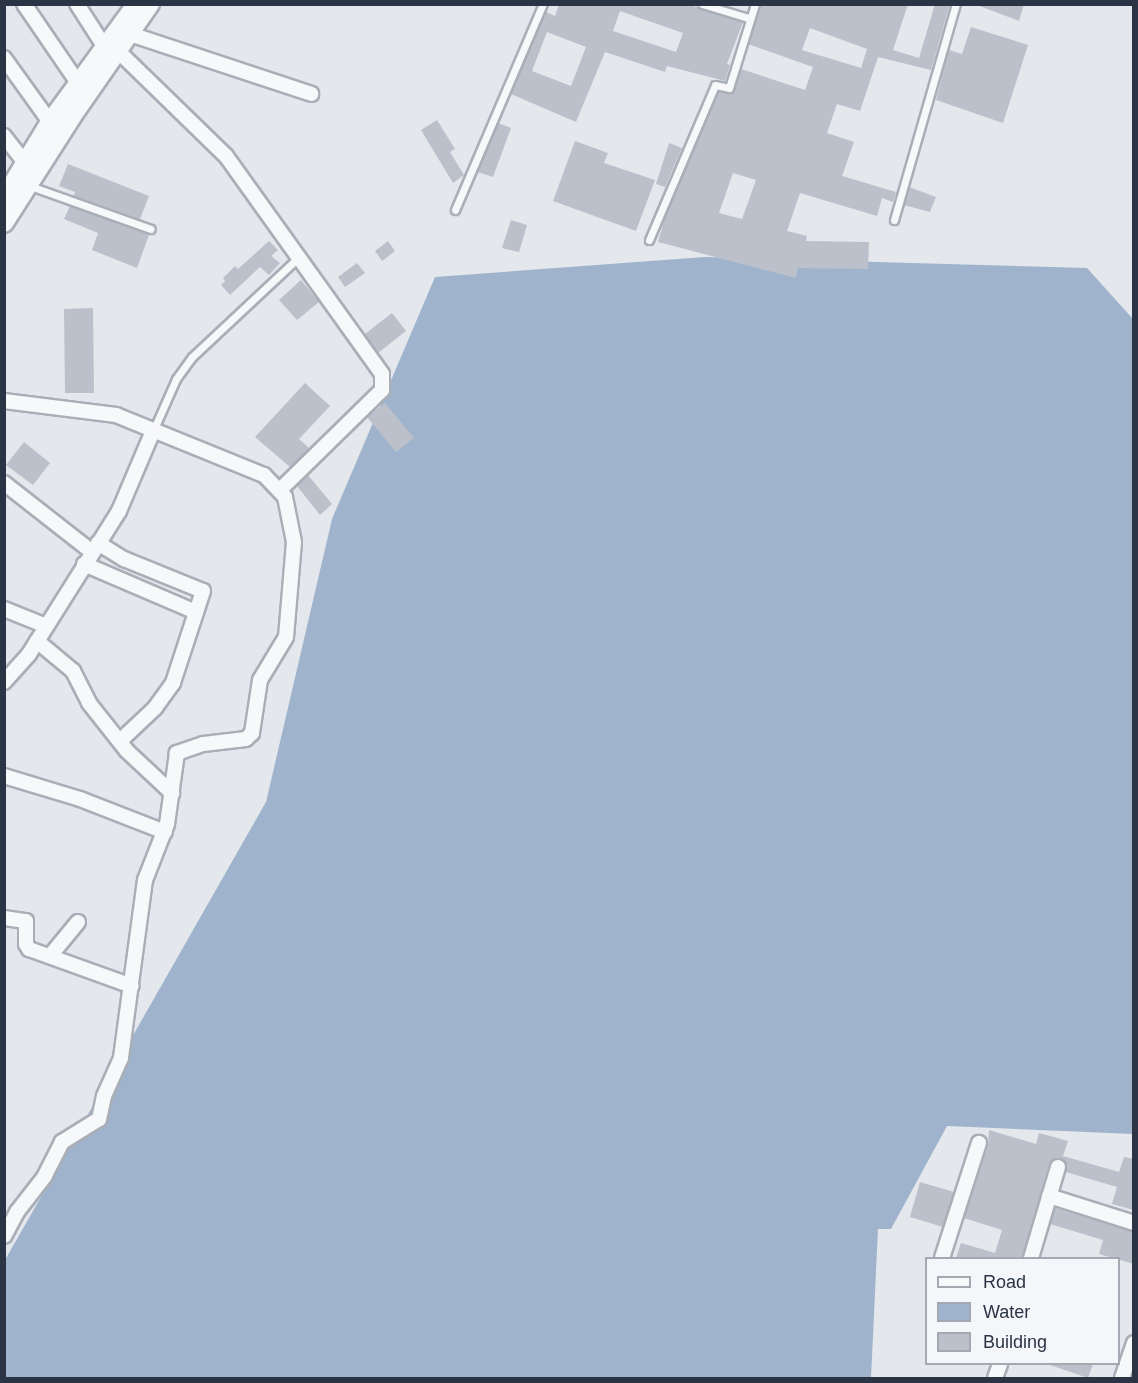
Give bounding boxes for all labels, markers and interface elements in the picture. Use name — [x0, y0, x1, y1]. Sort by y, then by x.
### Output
legend — [925, 1257, 1120, 1365]
text: Road — [983, 1272, 1026, 1292]
text: Water — [983, 1302, 1030, 1322]
text: Building — [983, 1332, 1047, 1352]

